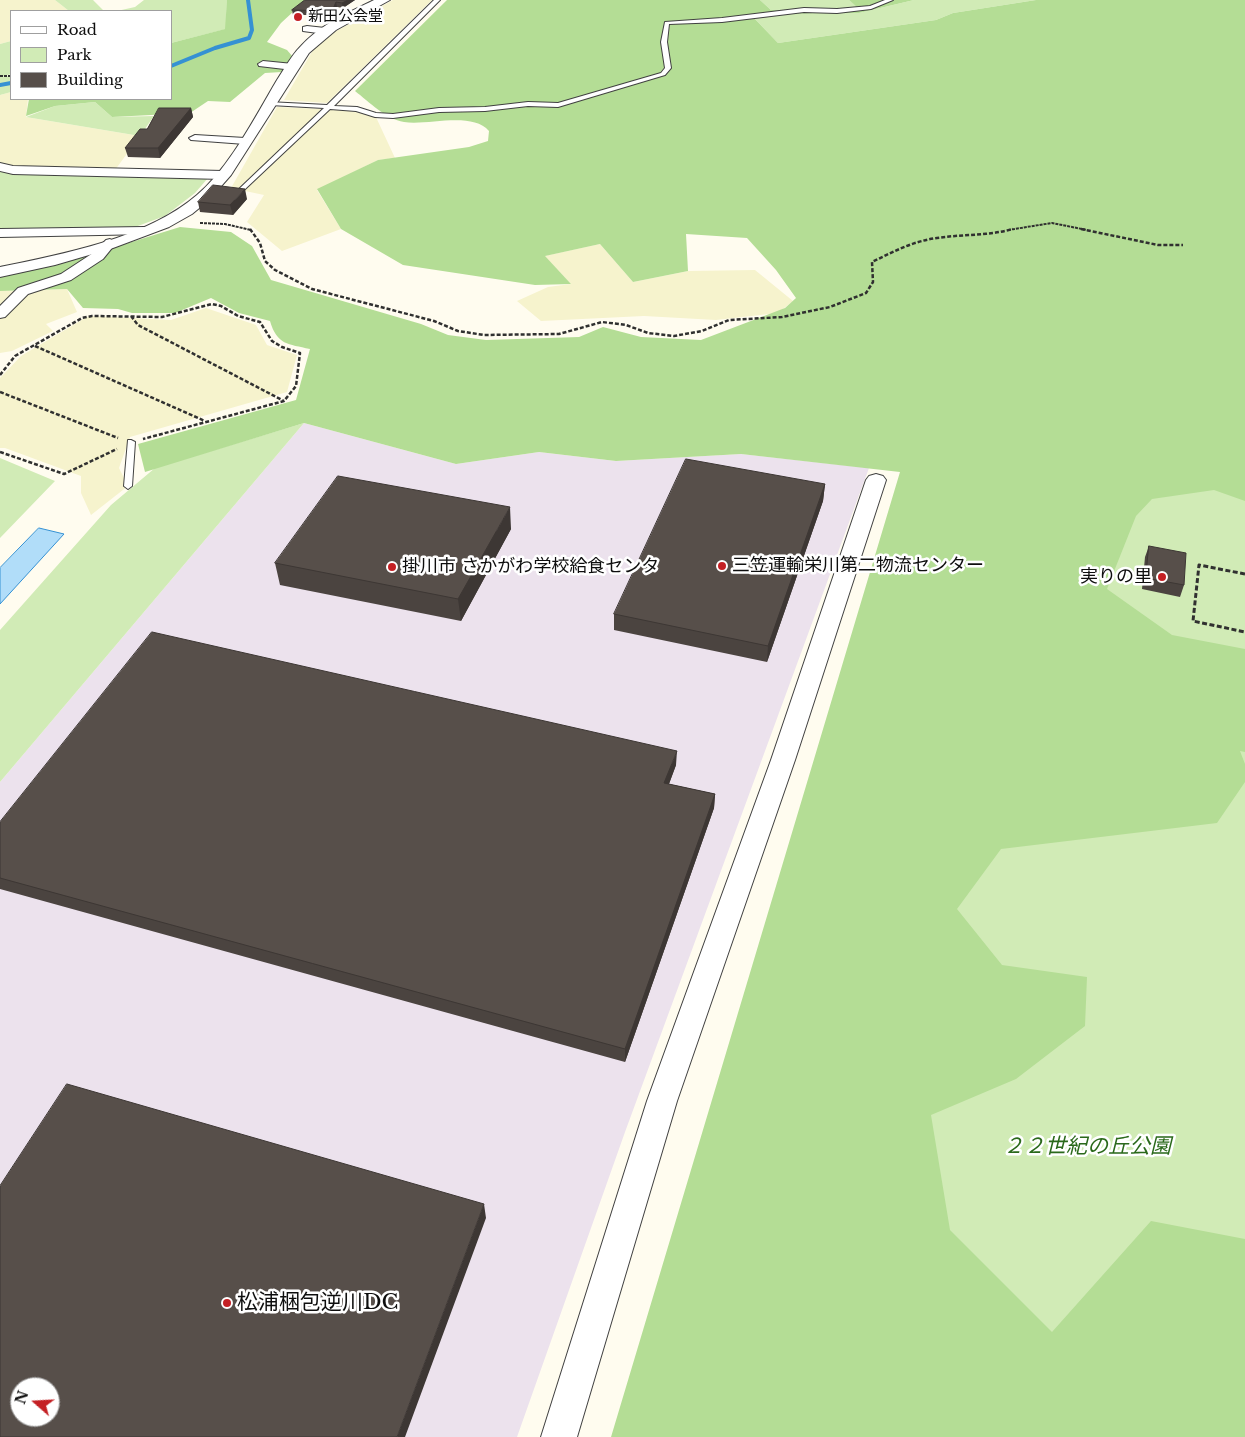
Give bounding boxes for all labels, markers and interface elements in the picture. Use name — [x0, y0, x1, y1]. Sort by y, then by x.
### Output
place label: 新田公会堂 — [308, 8, 383, 26]
legend — [10, 10, 172, 100]
marker: 新田公会堂 — [292, 11, 304, 23]
text: Road — [57, 20, 97, 39]
text: Park — [57, 45, 92, 64]
text: Building — [57, 70, 123, 89]
place label: 三笠運輸栄川第二物流センター — [732, 555, 984, 577]
place label: 掛川市 さかがわ学校給食センタ — [402, 556, 659, 578]
marker: 三笠運輸栄川第二物流センター — [716, 560, 728, 572]
marker: 掛川市 さかがわ学校給食センタ — [386, 561, 398, 573]
place label: 実りの里 — [1080, 566, 1152, 588]
marker: 実りの里 — [1156, 571, 1168, 583]
park label: ２２世紀の丘公園 — [1003, 1134, 1171, 1160]
place label: 松浦梱包逆川DC — [237, 1290, 398, 1316]
marker: 松浦梱包逆川DC — [221, 1297, 233, 1309]
north arrow — [10, 1377, 60, 1427]
text: N — [11, 1388, 32, 1407]

